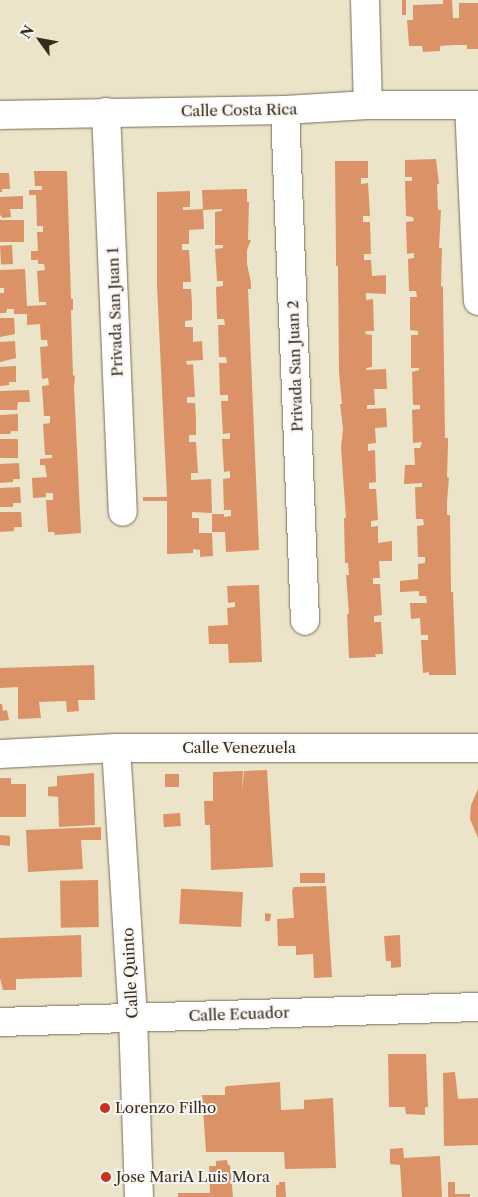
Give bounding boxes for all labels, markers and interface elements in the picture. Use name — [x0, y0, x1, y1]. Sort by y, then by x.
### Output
north arrow — [15, 15, 65, 65]
text: N — [16, 22, 38, 42]
street label: Calle Costa Rica — [181, 100, 297, 120]
street label: Privada San Juan 1 — [104, 247, 126, 377]
street label: Privada San Juan 2 — [284, 300, 306, 432]
street label: Calle Venezuela — [182, 739, 296, 757]
street label: Calle Quinto — [119, 927, 141, 1019]
street label: Calle Ecuador — [188, 1003, 290, 1025]
place label: Lorenzo Filho — [115, 1099, 216, 1117]
marker: Lorenzo Filho — [99, 1102, 111, 1114]
place label: Jose MariA Luis Mora — [116, 1168, 270, 1186]
marker: Jose MariA Luis Mora — [100, 1171, 112, 1183]

